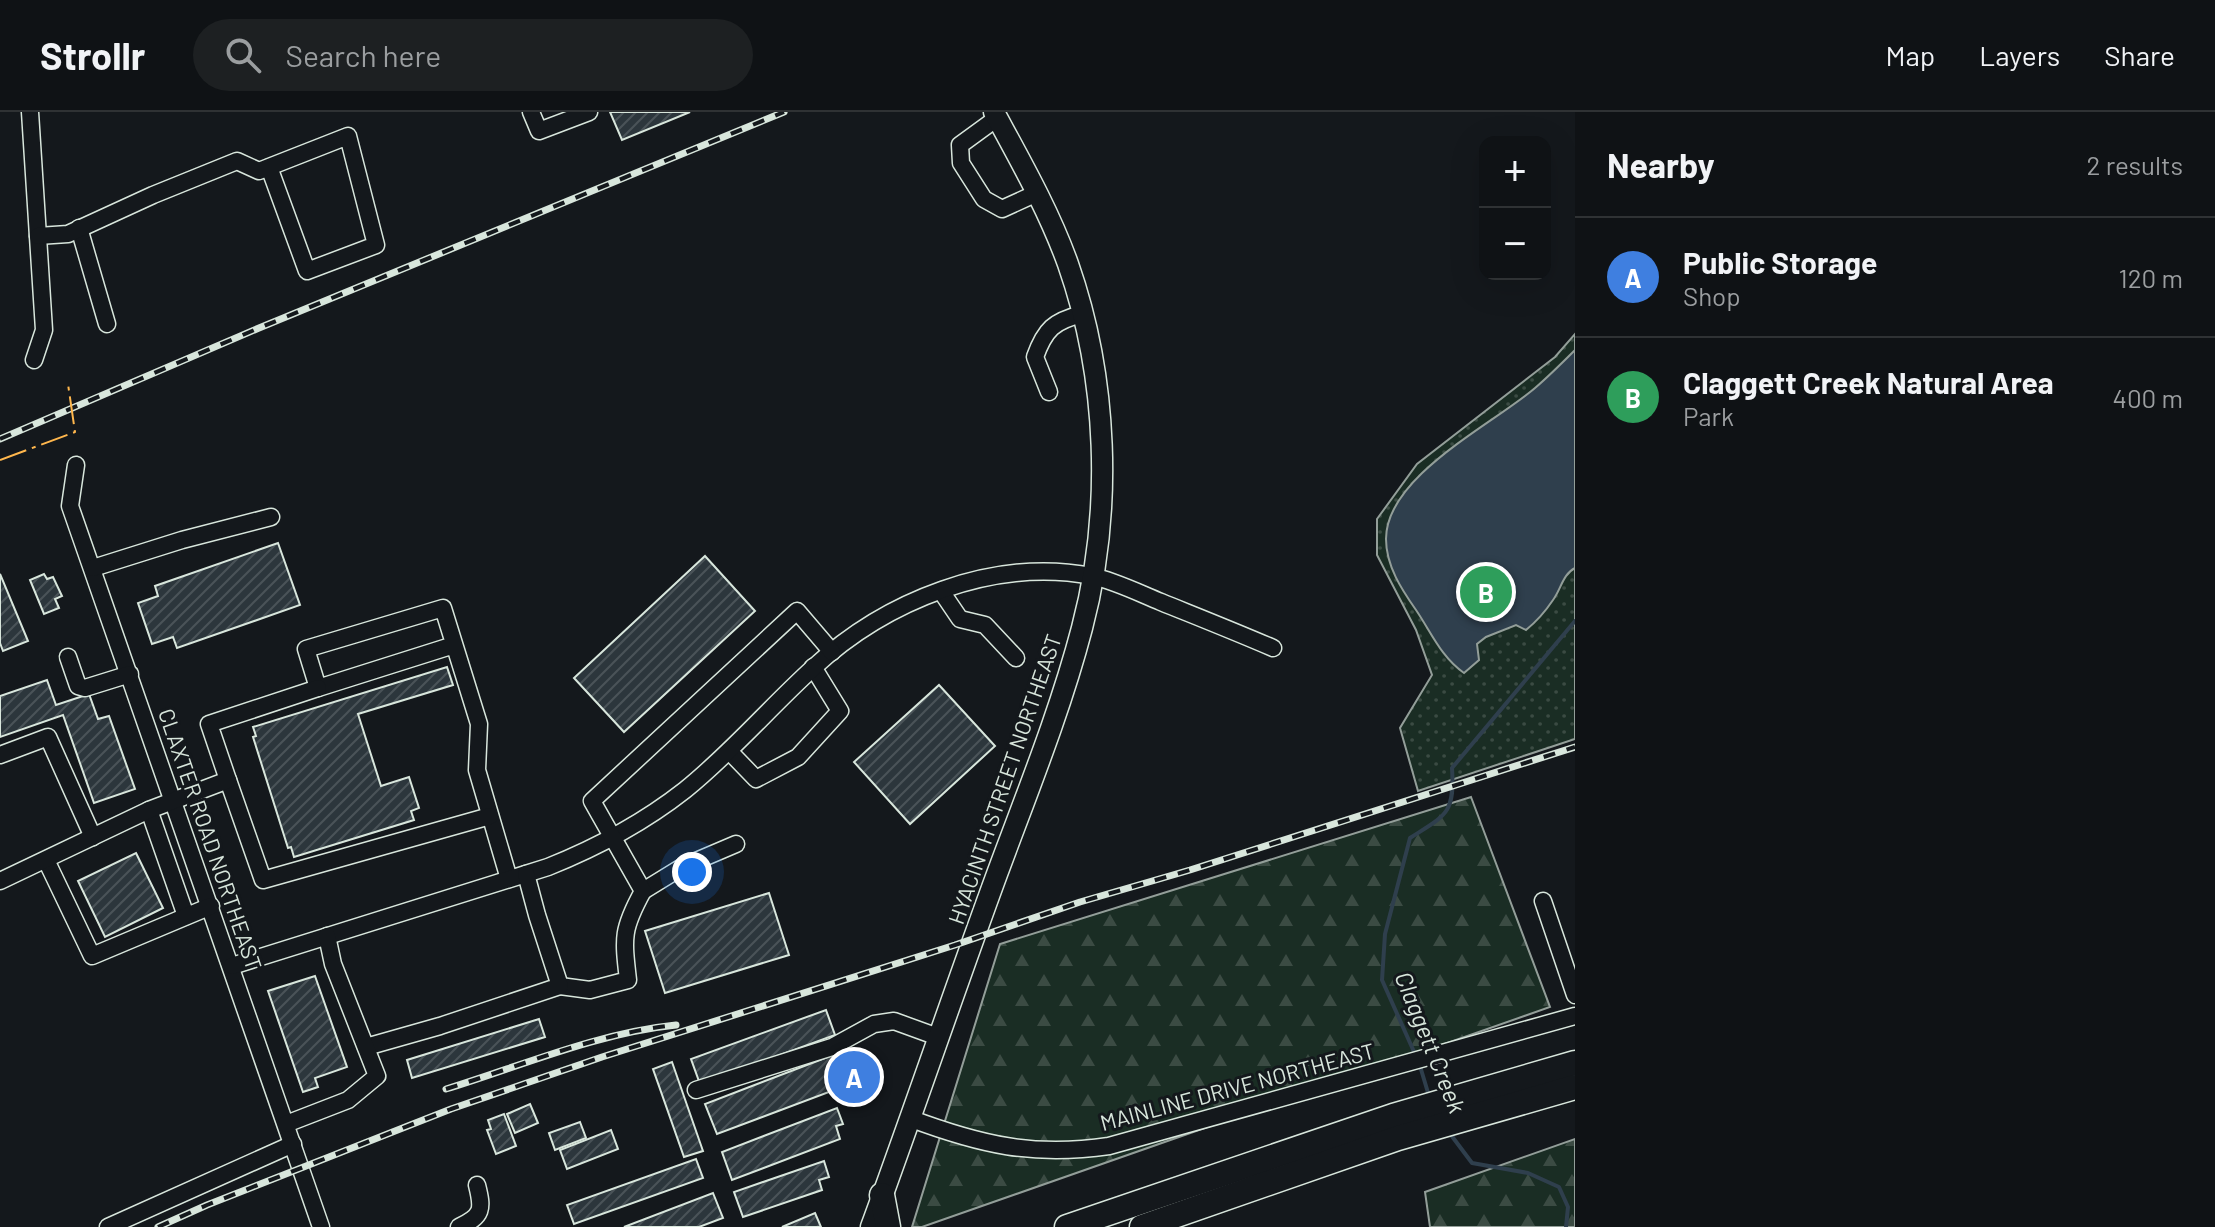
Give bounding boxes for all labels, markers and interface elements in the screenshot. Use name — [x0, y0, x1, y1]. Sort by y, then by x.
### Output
search box — [193, 19, 753, 91]
text: Strollr — [40, 32, 145, 78]
icon: search — [221, 33, 265, 77]
text: Search here — [285, 37, 441, 73]
text: Map — [1885, 38, 1935, 72]
text: Layers — [1979, 38, 2060, 72]
text: Share — [2104, 38, 2175, 72]
map controls — [1479, 136, 1551, 280]
button: + — [1479, 136, 1551, 208]
text: Nearby — [1607, 144, 1715, 185]
text: 2 results — [2087, 149, 2183, 180]
button: − — [1479, 208, 1551, 280]
text: Public Storage — [1683, 244, 1877, 280]
text: A — [1624, 262, 1642, 293]
text: 120 m — [2119, 262, 2183, 293]
text: Shop — [1683, 280, 1741, 311]
text: Claggett Creek Natural Area — [1683, 364, 2054, 400]
text: B — [1625, 382, 1641, 413]
text: 400 m — [2113, 382, 2183, 413]
text: Park — [1683, 400, 1734, 431]
pin: B — [1460, 562, 1512, 622]
street label: HYACINTH STREET NORTHEAST — [942, 631, 1066, 927]
street label: CLAXTER ROAD NORTHEAST — [154, 705, 268, 973]
your location — [672, 852, 712, 892]
water label: Claggett Creek — [1389, 967, 1473, 1117]
street label: MAINLINE DRIVE NORTHEAST — [1097, 1037, 1377, 1135]
pin: A — [828, 1047, 880, 1107]

